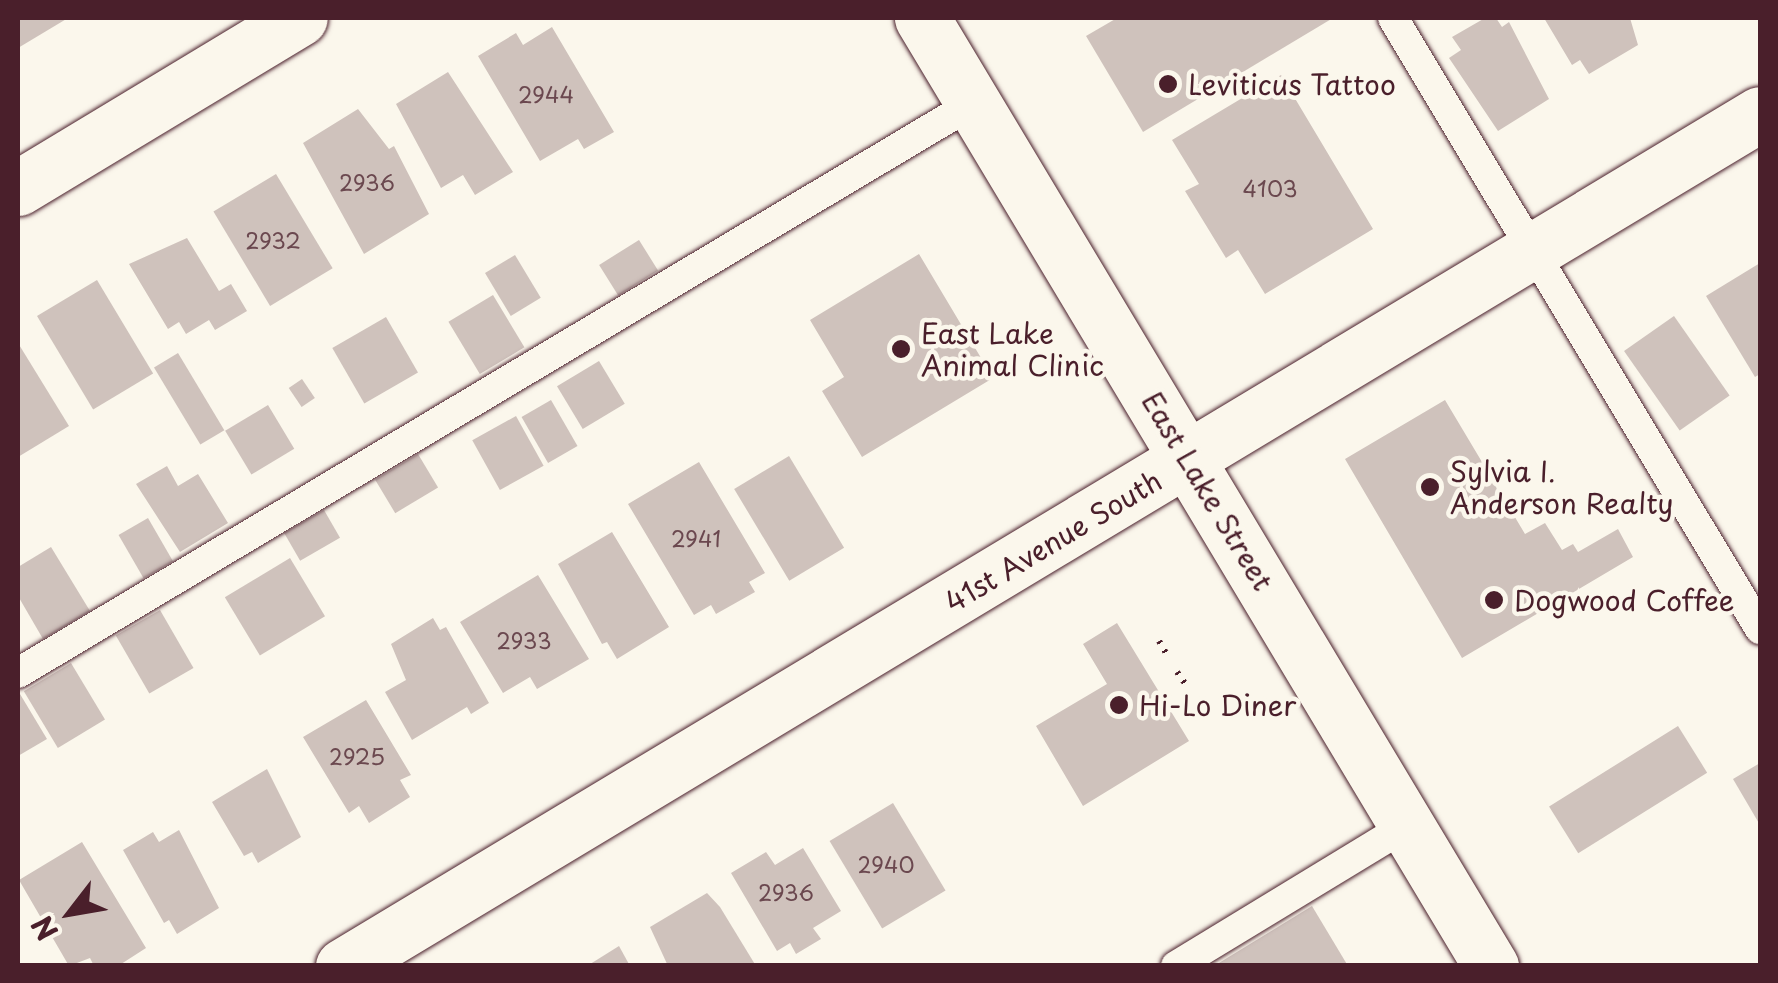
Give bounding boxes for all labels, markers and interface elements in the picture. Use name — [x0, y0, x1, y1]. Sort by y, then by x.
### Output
place label: Leviticus Tattoo — [1188, 67, 1397, 101]
marker: Leviticus Tattoo — [1157, 73, 1179, 95]
house number: 2944 — [518, 81, 574, 107]
house number: 2936 — [339, 169, 395, 195]
house number: 4103 — [1243, 175, 1297, 201]
house number: 2932 — [245, 227, 301, 253]
place label: East Lake Animal Clinic — [921, 316, 1103, 382]
marker: East Lake Animal Clinic — [890, 338, 912, 360]
street label: East Lake Street — [1136, 386, 1280, 596]
place label: Sylvia I. Anderson Realty — [1450, 454, 1674, 520]
street label: 41st Avenue South — [938, 463, 1168, 619]
marker: Sylvia I. Anderson Realty — [1419, 476, 1441, 498]
house number: 2941 — [671, 525, 721, 551]
place label: Dogwood Coffee — [1514, 583, 1735, 617]
marker: Dogwood Coffee — [1483, 589, 1505, 611]
house number: 2933 — [496, 627, 552, 653]
place label: Hi-Lo Diner — [1139, 688, 1299, 722]
marker: Hi-Lo Diner — [1108, 694, 1130, 716]
house number: 2925 — [329, 743, 385, 769]
house number: 2940 — [857, 851, 915, 877]
north arrow — [20, 863, 120, 963]
house number: 2936 — [758, 879, 814, 905]
text: N — [20, 908, 68, 949]

